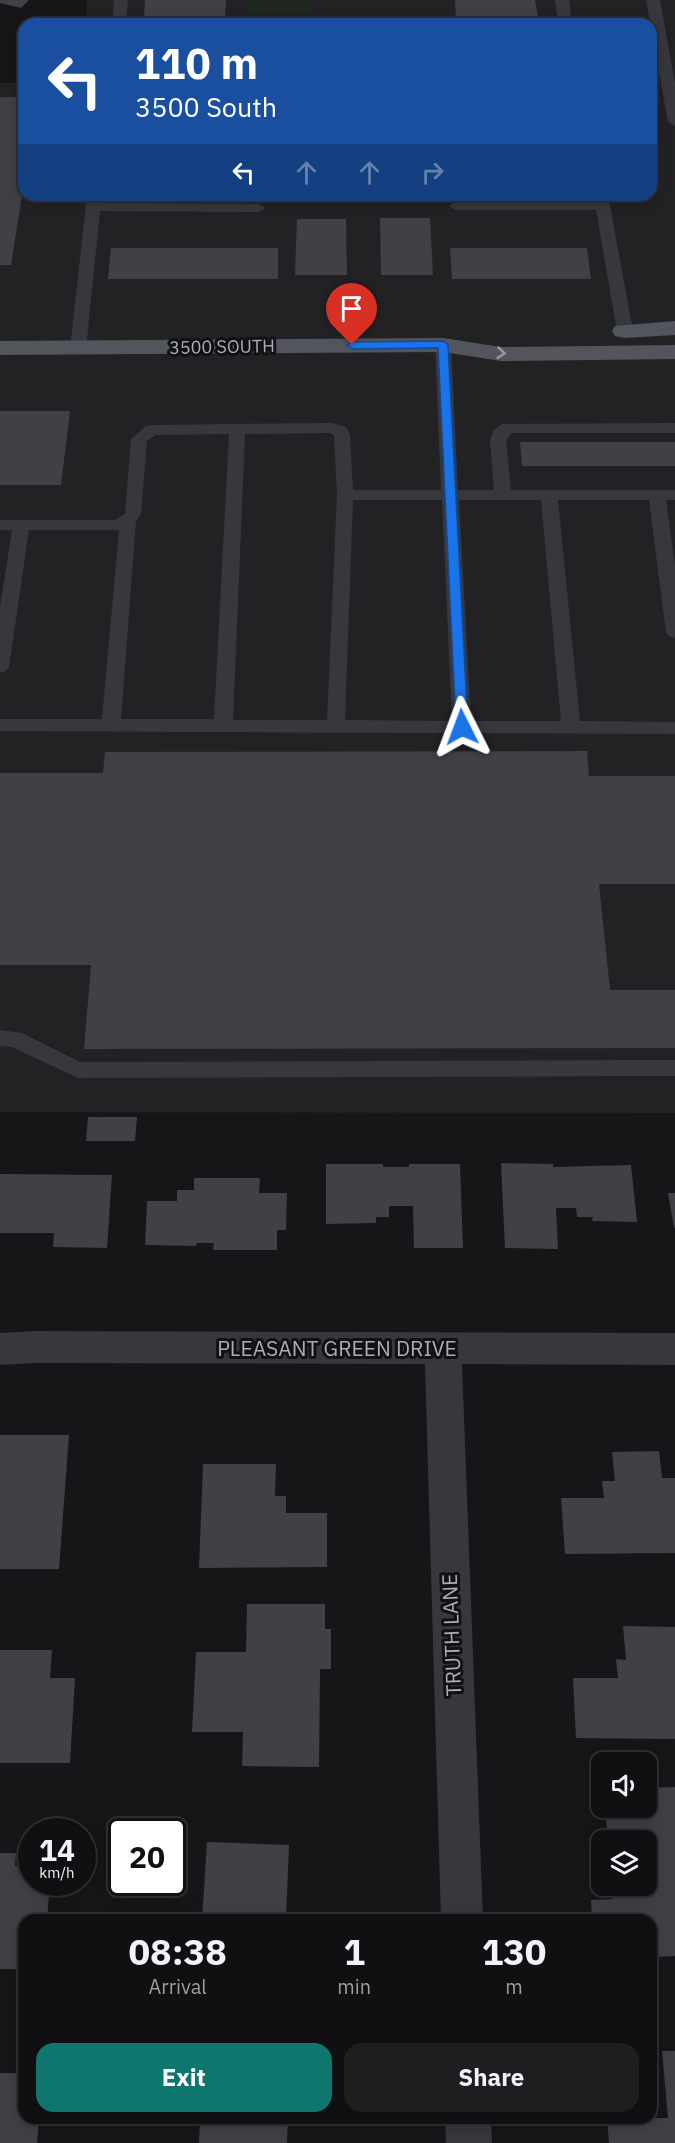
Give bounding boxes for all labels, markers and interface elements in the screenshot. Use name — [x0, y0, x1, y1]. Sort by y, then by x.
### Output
text: 110 m — [135, 36, 258, 91]
icon: left — [36, 42, 114, 120]
text: 3500 South — [135, 89, 277, 124]
icon: left — [227, 156, 260, 189]
icon: ahead — [290, 156, 323, 189]
icon: ahead — [353, 156, 386, 189]
icon: right — [416, 156, 449, 189]
pin — [326, 283, 377, 345]
icon: arrive — [335, 292, 368, 325]
street label: 3500 SOUTH — [169, 334, 275, 359]
one-way arrow — [496, 347, 505, 360]
position arrow — [430, 695, 494, 759]
street label: PLEASANT GREEN DRIVE — [217, 1334, 457, 1362]
street label: TRUTH LANE — [435, 1573, 467, 1697]
map controls — [591, 1752, 657, 1896]
button: sound — [591, 1752, 657, 1818]
speed limit sign: 20 — [108, 1818, 186, 1896]
text: 14 — [39, 1830, 75, 1869]
button: layers — [591, 1830, 657, 1896]
text: km/h — [39, 1863, 75, 1882]
text: 08:38 — [129, 1928, 227, 1975]
text: 1 — [343, 1928, 365, 1975]
text: 130 — [482, 1928, 546, 1975]
text: Arrival — [149, 1973, 207, 2000]
text: min — [337, 1973, 371, 2000]
text: m — [505, 1973, 523, 2000]
button: Exit — [36, 2043, 332, 2112]
button: Share — [344, 2043, 639, 2112]

